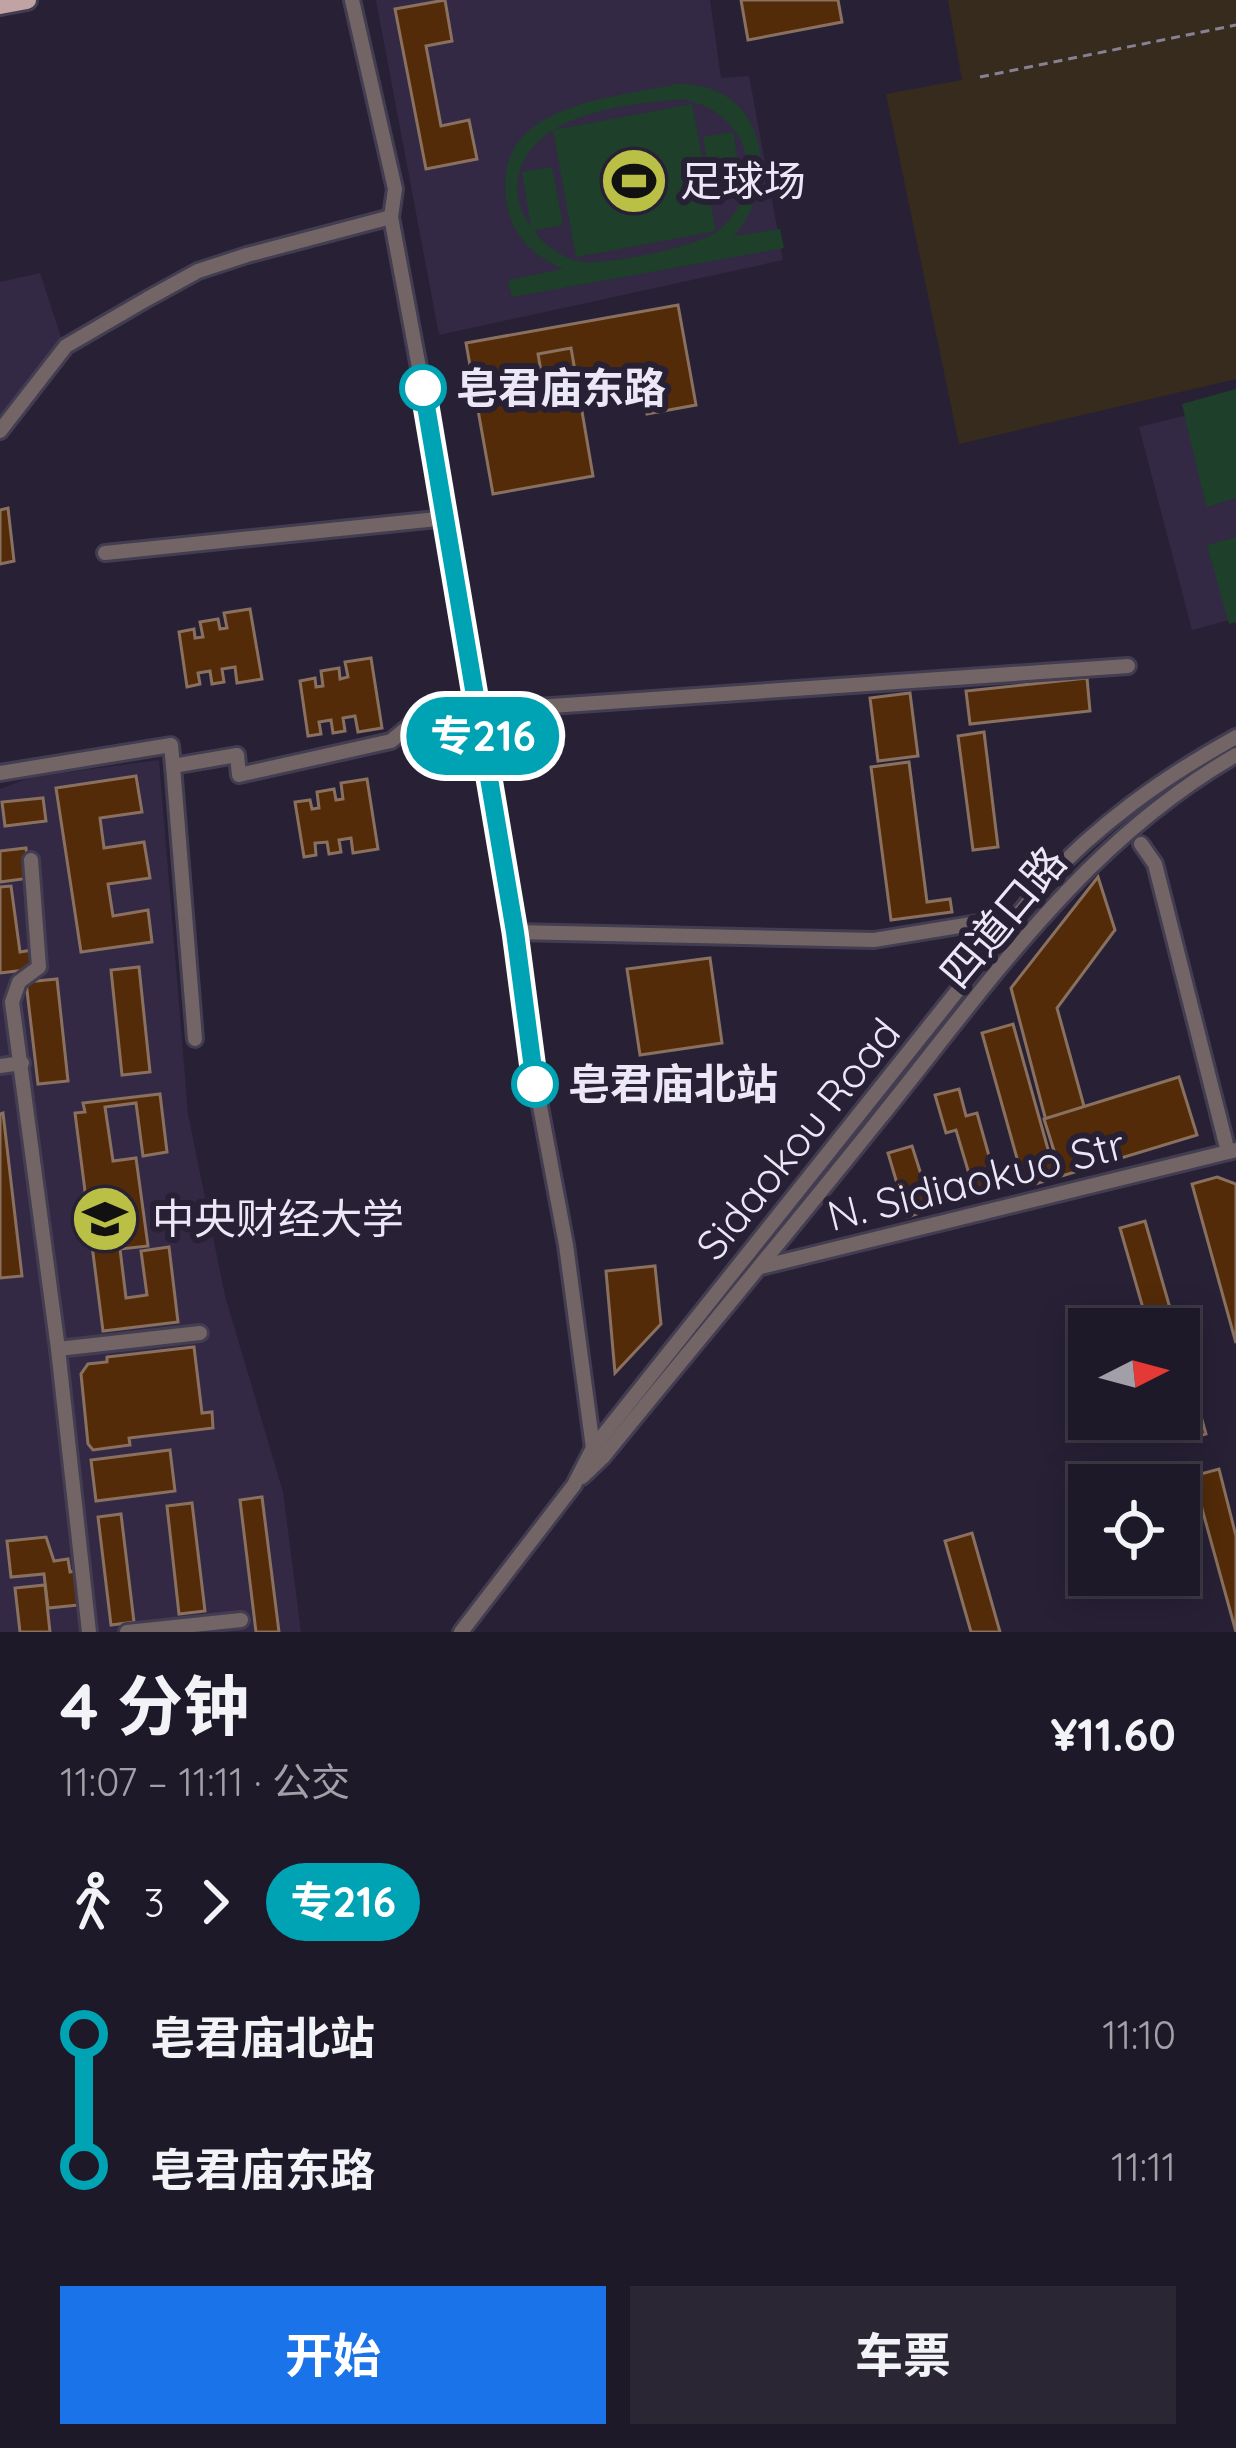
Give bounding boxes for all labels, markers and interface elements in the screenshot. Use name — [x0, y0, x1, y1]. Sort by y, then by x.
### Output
sports icon: 足球场 — [599, 146, 669, 216]
place label: 足球场 — [680, 154, 806, 207]
place label: 皂君庙东路 — [456, 361, 666, 414]
marker: 皂君庙东路 — [401, 366, 445, 410]
line badge: 专216 — [399, 697, 567, 775]
text: 专216 — [430, 709, 536, 762]
street label: 四道口路 — [928, 835, 1077, 998]
street label: Sidaokou Road — [684, 1007, 911, 1270]
place label: 皂君庙北站 — [568, 1057, 778, 1110]
marker: 皂君庙北站 — [513, 1062, 557, 1106]
street label: N. Sidiaokuo Str — [822, 1117, 1130, 1242]
school or university icon: 中央财经大学 — [70, 1184, 140, 1254]
place label: 中央财经大学 — [152, 1192, 404, 1245]
north arrow — [1068, 1308, 1200, 1440]
map controls — [1068, 1308, 1200, 1596]
button: locate — [1068, 1464, 1200, 1596]
text: 4 分钟 — [60, 1664, 249, 1747]
text: ¥11.60 — [1050, 1706, 1176, 1762]
text: 11:07 – 11:11 · 公交 — [60, 1757, 350, 1806]
icon: walk — [60, 1869, 126, 1935]
icon: forward — [182, 1869, 248, 1935]
text: 专216 — [290, 1875, 396, 1928]
text: 3 — [144, 1878, 164, 1927]
text: 皂君庙北站 — [150, 2009, 375, 2065]
text: 11:10 — [1102, 2010, 1176, 2059]
text: 皂君庙东路 — [150, 2141, 375, 2197]
text: 11:11 — [1111, 2142, 1176, 2191]
button: 开始 — [60, 2286, 606, 2424]
button: 车票 — [630, 2286, 1176, 2424]

